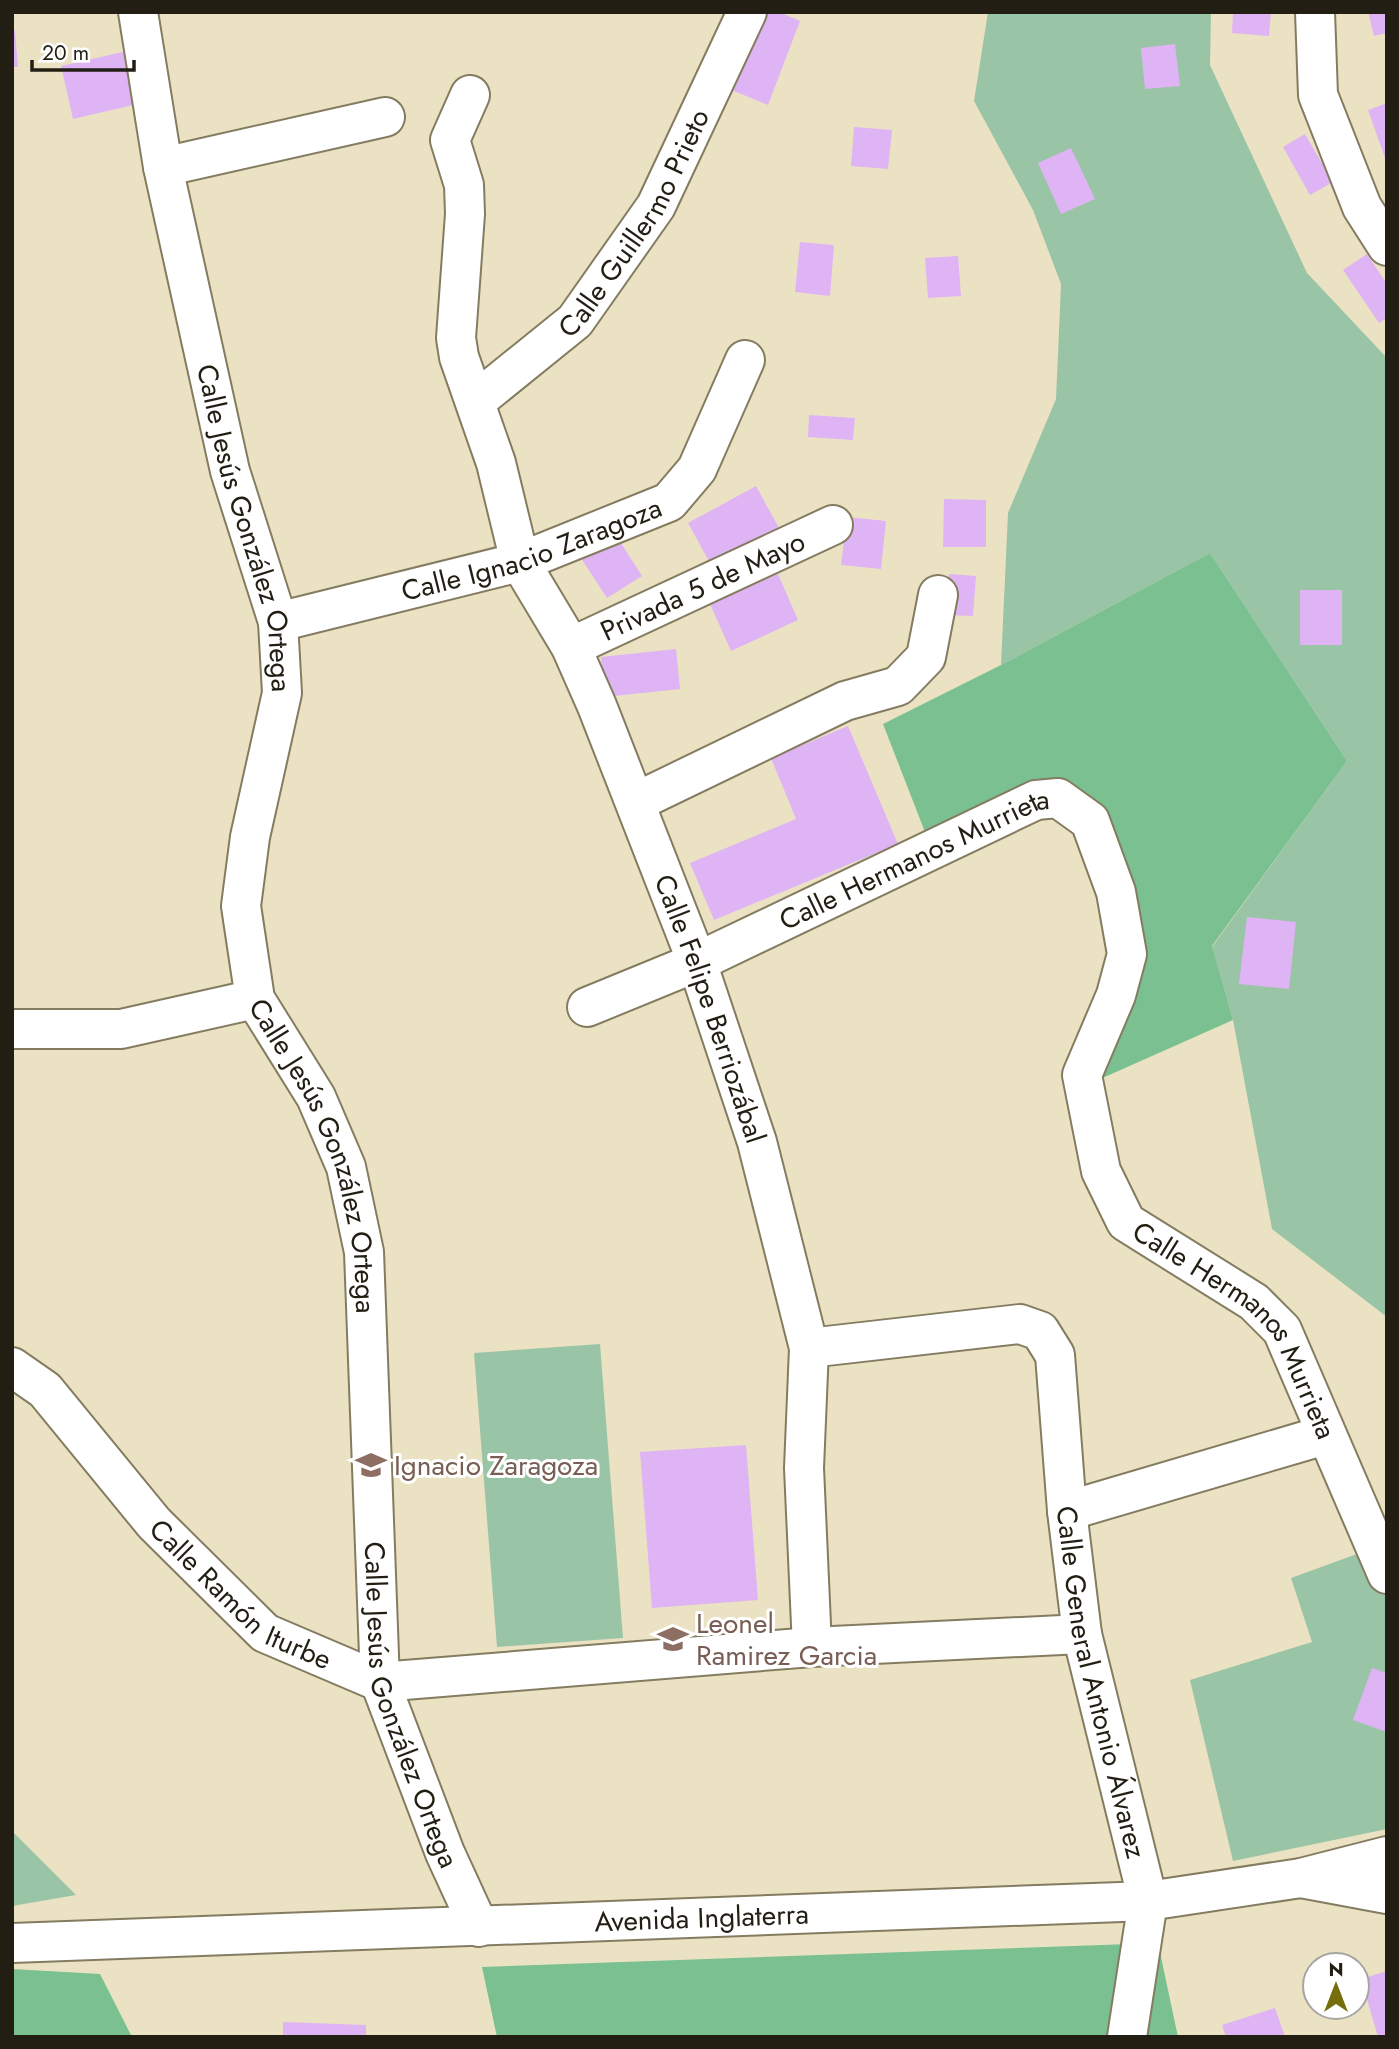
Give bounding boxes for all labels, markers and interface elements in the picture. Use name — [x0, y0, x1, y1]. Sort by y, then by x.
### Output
scale bar — [32, 28, 133, 72]
text: 20 m — [42, 38, 89, 68]
street label: Calle Guillermo Prieto — [549, 102, 719, 347]
street label: Calle Jesús González Ortega — [187, 360, 302, 693]
street label: Calle Ignacio Zaragoza — [397, 487, 668, 611]
street label: Privada 5 de Mayo — [593, 520, 812, 651]
street label: Calle Hermanos Murrieta — [772, 778, 1051, 940]
street label: Calle Felipe Berriozábal — [644, 868, 776, 1148]
street label: Calle Jesús González Ortega — [239, 990, 387, 1314]
street label: Calle Hermanos Murrieta — [1125, 1211, 1347, 1445]
place label: Ignacio Zaragoza — [394, 1445, 598, 1486]
school or university icon: Ignacio Zaragoza — [354, 1448, 388, 1482]
street label: Calle General Antonio Álvarez — [1046, 1504, 1157, 1863]
street label: Calle Ramón Iturbe — [140, 1509, 338, 1680]
street label: Calle Jesús González Ortega — [354, 1541, 469, 1874]
place label: Leonel Ramirez Garcia — [696, 1603, 877, 1676]
school or university icon: Leonel Ramirez Garcia — [656, 1622, 690, 1656]
street label: Avenida Inglaterra — [594, 1893, 809, 1942]
north arrow — [1301, 1951, 1371, 2021]
text: N — [1328, 1956, 1344, 1983]

